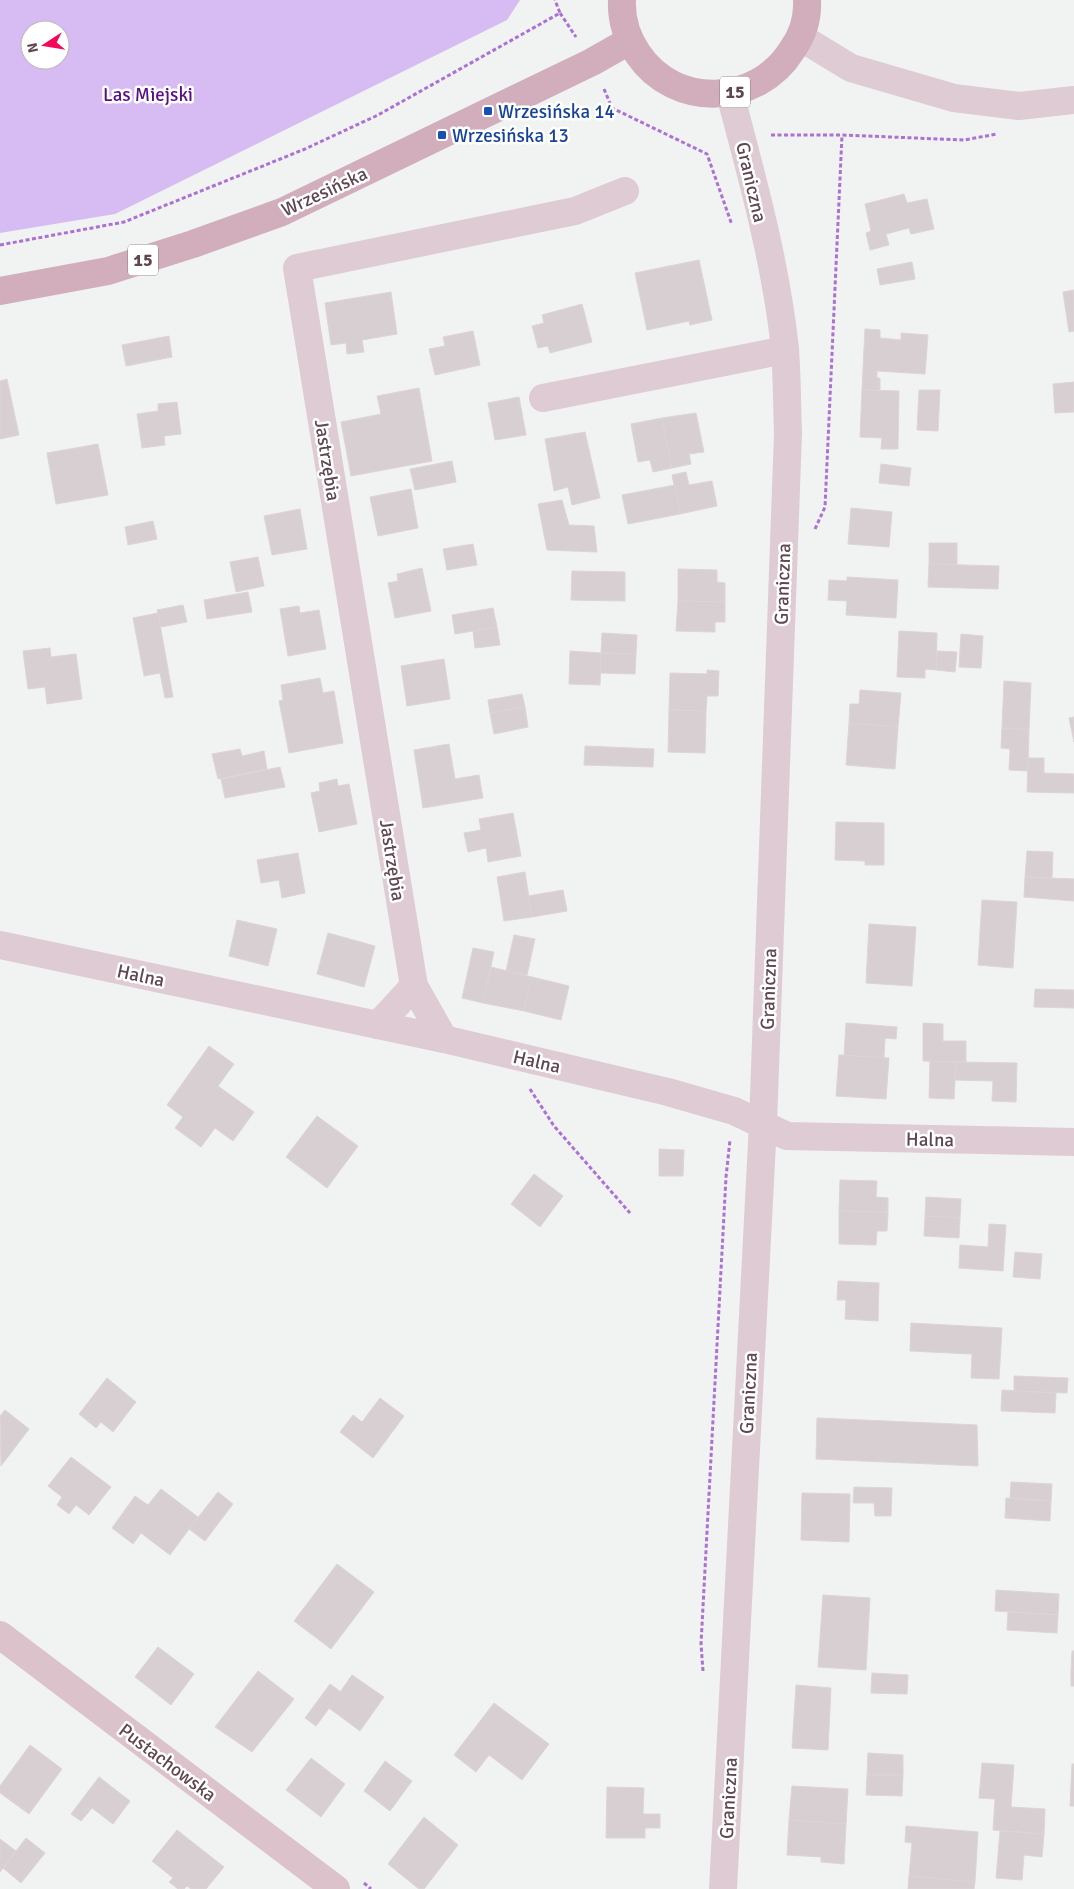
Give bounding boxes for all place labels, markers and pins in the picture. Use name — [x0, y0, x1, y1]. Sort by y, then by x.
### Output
place label: Wrzesińska 14 — [498, 100, 615, 124]
marker: Wrzesińska 14 — [482, 105, 494, 117]
place label: Wrzesińska 13 — [452, 124, 569, 148]
marker: Wrzesińska 13 — [436, 129, 448, 141]

